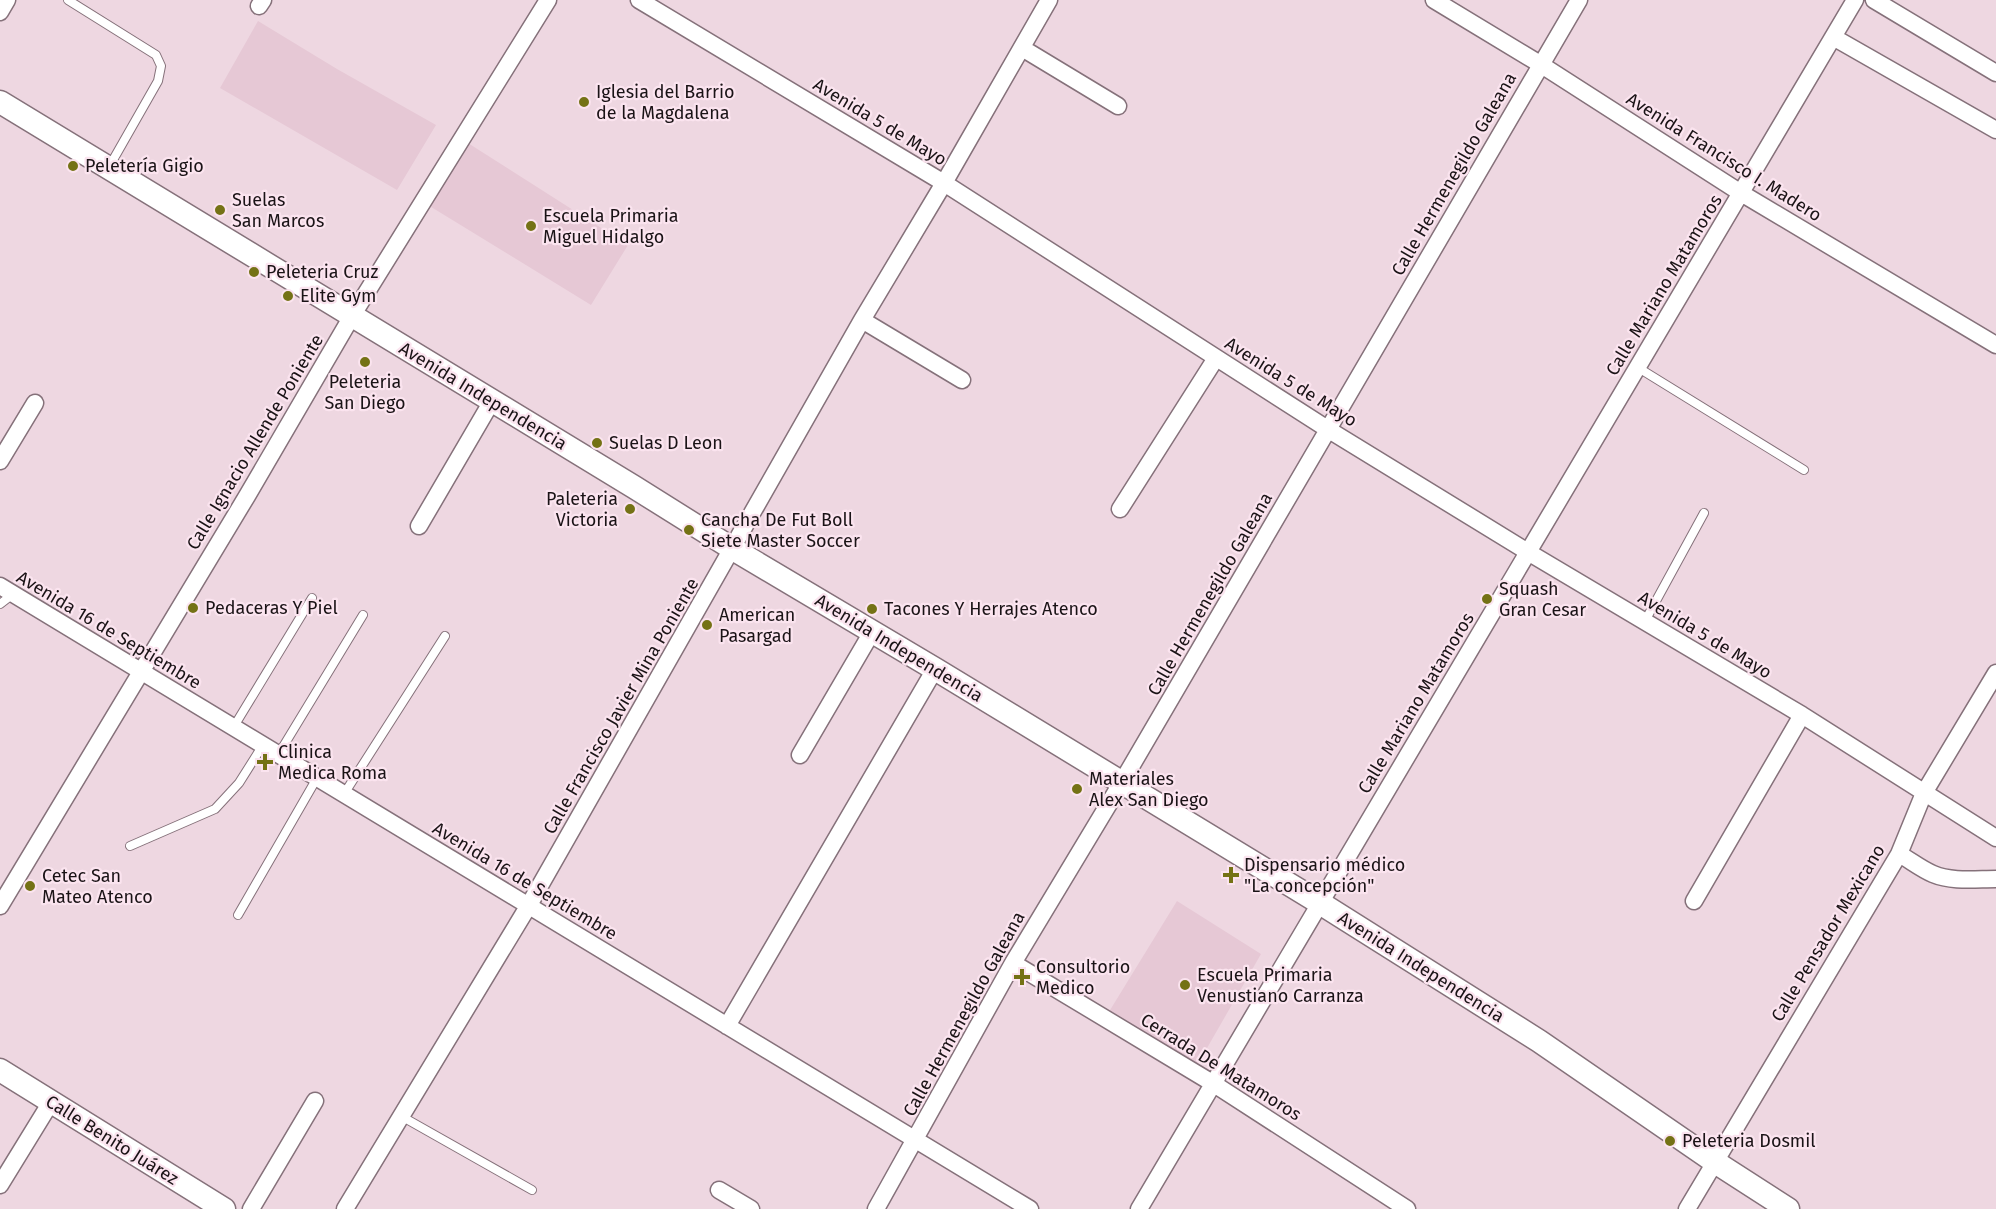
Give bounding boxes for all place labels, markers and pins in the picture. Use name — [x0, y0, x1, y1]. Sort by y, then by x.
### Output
place label: Iglesia del Barrio de la Magdalena — [596, 81, 735, 124]
marker: Iglesia del Barrio de la Magdalena — [577, 95, 591, 109]
place label: Peletería Gigio — [85, 155, 204, 177]
marker: Peletería Gigio — [66, 159, 80, 173]
place label: Suelas San Marcos — [232, 189, 324, 232]
marker: Suelas San Marcos — [213, 203, 227, 217]
place label: Escuela Primaria Miguel Hidalgo — [543, 205, 679, 248]
marker: Escuela Primaria Miguel Hidalgo — [524, 219, 538, 233]
place label: Peleteria Cruz — [266, 261, 379, 283]
marker: Peleteria Cruz — [247, 265, 261, 279]
place label: Elite Gym — [300, 285, 376, 307]
marker: Elite Gym — [281, 289, 295, 303]
marker: Peleteria San Diego — [358, 355, 372, 369]
place label: Peleteria San Diego — [325, 371, 405, 414]
place label: Suelas D Leon — [609, 432, 723, 454]
marker: Suelas D Leon — [590, 436, 604, 450]
place label: Paleteria Victoria — [546, 488, 618, 531]
marker: Paleteria Victoria — [623, 502, 637, 516]
place label: Cancha De Fut Boll Siete Master Soccer — [701, 509, 860, 552]
marker: Cancha De Fut Boll Siete Master Soccer — [682, 523, 696, 537]
place label: Squash Gran Cesar — [1499, 578, 1586, 621]
marker: Squash Gran Cesar — [1480, 592, 1494, 606]
place label: Pedaceras Y Piel — [205, 597, 338, 619]
place label: Tacones Y Herrajes Atenco — [884, 598, 1098, 620]
marker: Pedaceras Y Piel — [186, 601, 200, 615]
marker: Tacones Y Herrajes Atenco — [865, 602, 879, 616]
place label: American Pasargad — [719, 604, 795, 647]
marker: American Pasargad — [700, 618, 714, 632]
place label: Clinica Medica Roma — [278, 741, 387, 784]
marker: Clinica Medica Roma — [256, 753, 274, 771]
place label: Materiales Alex San Diego — [1089, 768, 1209, 811]
marker: Materiales Alex San Diego — [1070, 782, 1084, 796]
place label: Dispensario médico "La concepción" — [1244, 854, 1405, 897]
place label: Cetec San Mateo Atenco — [42, 865, 153, 908]
marker: Dispensario médico "La concepción" — [1222, 866, 1240, 884]
marker: Cetec San Mateo Atenco — [23, 879, 37, 893]
place label: Consultorio Medico — [1036, 956, 1130, 999]
place label: Escuela Primaria Venustiano Carranza — [1197, 964, 1364, 1007]
marker: Consultorio Medico — [1013, 968, 1031, 986]
marker: Escuela Primaria Venustiano Carranza — [1178, 978, 1192, 992]
place label: Peleteria Dosmil — [1682, 1130, 1816, 1152]
marker: Peleteria Dosmil — [1663, 1134, 1677, 1148]

